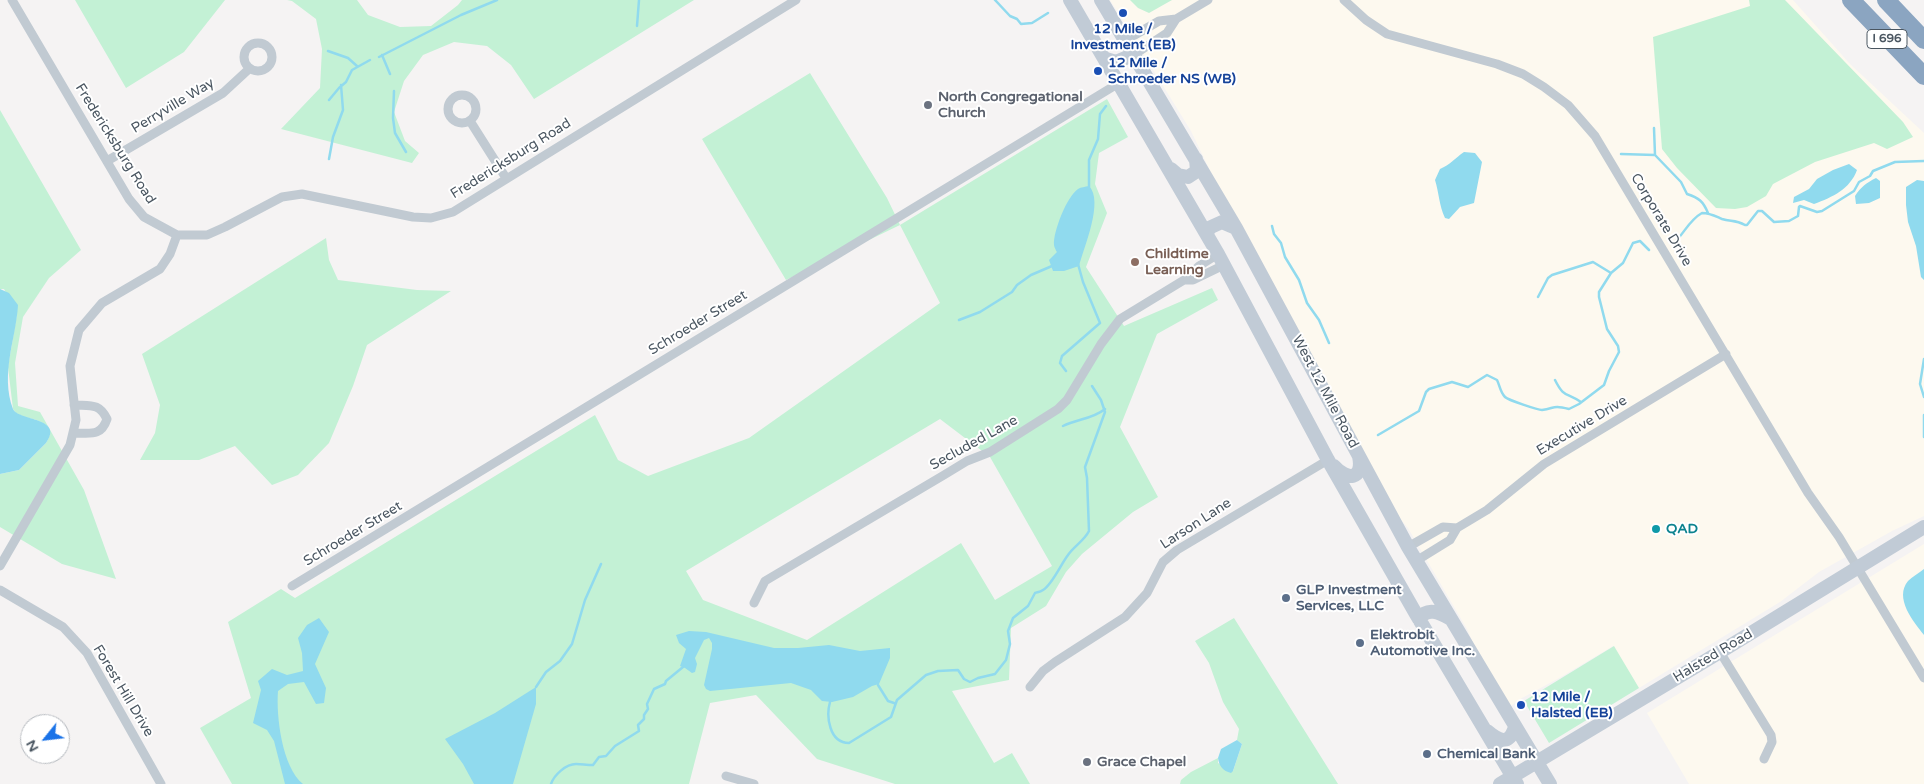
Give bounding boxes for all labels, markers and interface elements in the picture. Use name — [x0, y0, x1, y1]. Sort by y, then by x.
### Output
marker: 12 Mile / Investment (EB) — [1117, 7, 1129, 19]
place label: 12 Mile / Investment (EB) — [1070, 21, 1176, 54]
road number: I 696 — [1867, 30, 1907, 48]
place label: 12 Mile / Schroeder NS (WB) — [1108, 55, 1236, 88]
marker: 12 Mile / Schroeder NS (WB) — [1092, 65, 1104, 77]
street label: Perryville Way — [129, 75, 217, 137]
street label: Fredericksburg Road — [71, 81, 159, 207]
place label: North Congregational Church — [938, 89, 1083, 121]
marker: North Congregational Church — [922, 99, 934, 111]
street label: Fredericksburg Road — [448, 115, 574, 203]
street label: Corporate Drive — [1627, 171, 1695, 269]
place label: Childtime Learning — [1145, 246, 1209, 278]
marker: Childtime Learning — [1129, 256, 1141, 268]
street label: Schroeder Street — [646, 287, 750, 359]
street label: West 12 Mile Road — [1288, 333, 1362, 451]
street label: Executive Drive — [1534, 392, 1630, 460]
street label: Secluded Lane — [927, 412, 1021, 474]
street label: Larson Lane — [1157, 495, 1235, 553]
street label: Schroeder Street — [301, 498, 405, 570]
place label: QAD — [1666, 521, 1698, 537]
marker: QAD — [1650, 523, 1662, 535]
place label: GLP Investment Services, LLC — [1296, 582, 1402, 614]
marker: GLP Investment Services, LLC — [1280, 592, 1292, 604]
street label: Halsted Road — [1670, 626, 1756, 686]
place label: Elektrobit Automotive Inc. — [1370, 627, 1475, 660]
marker: Elektrobit Automotive Inc. — [1354, 637, 1366, 649]
street label: Forest Hill Drive — [89, 642, 157, 740]
place label: 12 Mile / Halsted (EB) — [1531, 689, 1613, 722]
marker: 12 Mile / Halsted (EB) — [1515, 699, 1527, 711]
north arrow — [20, 714, 70, 764]
text: N — [22, 737, 42, 755]
place label: Chemical Bank — [1437, 746, 1536, 762]
marker: Chemical Bank — [1421, 748, 1433, 760]
place label: Grace Chapel — [1097, 754, 1186, 770]
marker: Grace Chapel — [1081, 756, 1093, 768]

